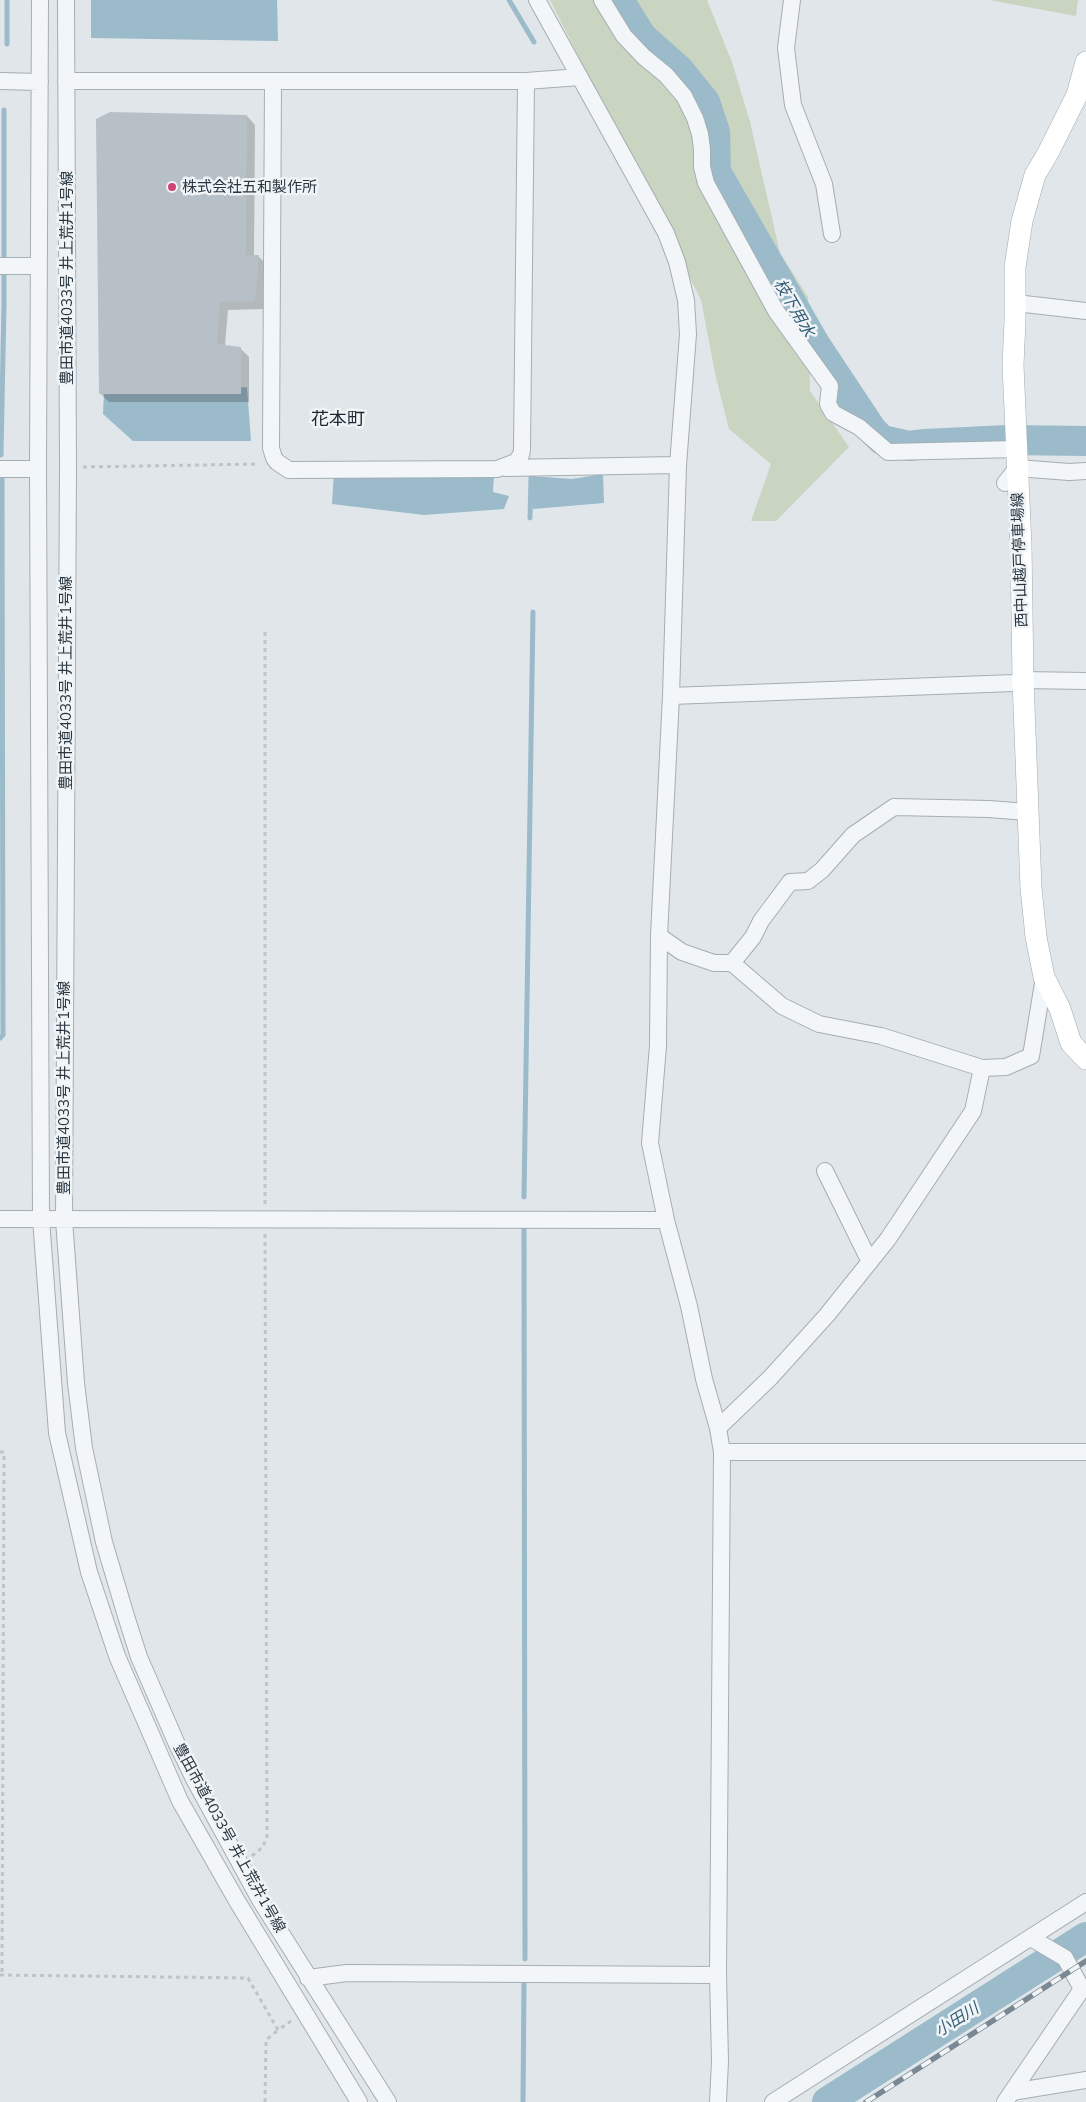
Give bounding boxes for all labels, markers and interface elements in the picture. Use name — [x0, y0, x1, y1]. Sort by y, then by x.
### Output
street label: 豊田市道4033号 井上荒井1号線 — [58, 171, 76, 385]
place label: 株式会社五和製作所 — [182, 178, 317, 196]
marker: 株式会社五和製作所 — [166, 181, 178, 193]
water label: 枝下用水 — [770, 275, 818, 341]
district label: 花本町 — [311, 409, 365, 431]
street label: 西中山越戸停車場線 — [1009, 492, 1031, 628]
street label: 豊田市道4033号 井上荒井1号線 — [57, 576, 75, 790]
street label: 豊田市道4033号 井上荒井1号線 — [55, 981, 73, 1195]
street label: 豊田市道4033号 井上荒井1号線 — [169, 1740, 289, 1936]
water label: 小田川 — [932, 1999, 982, 2041]

